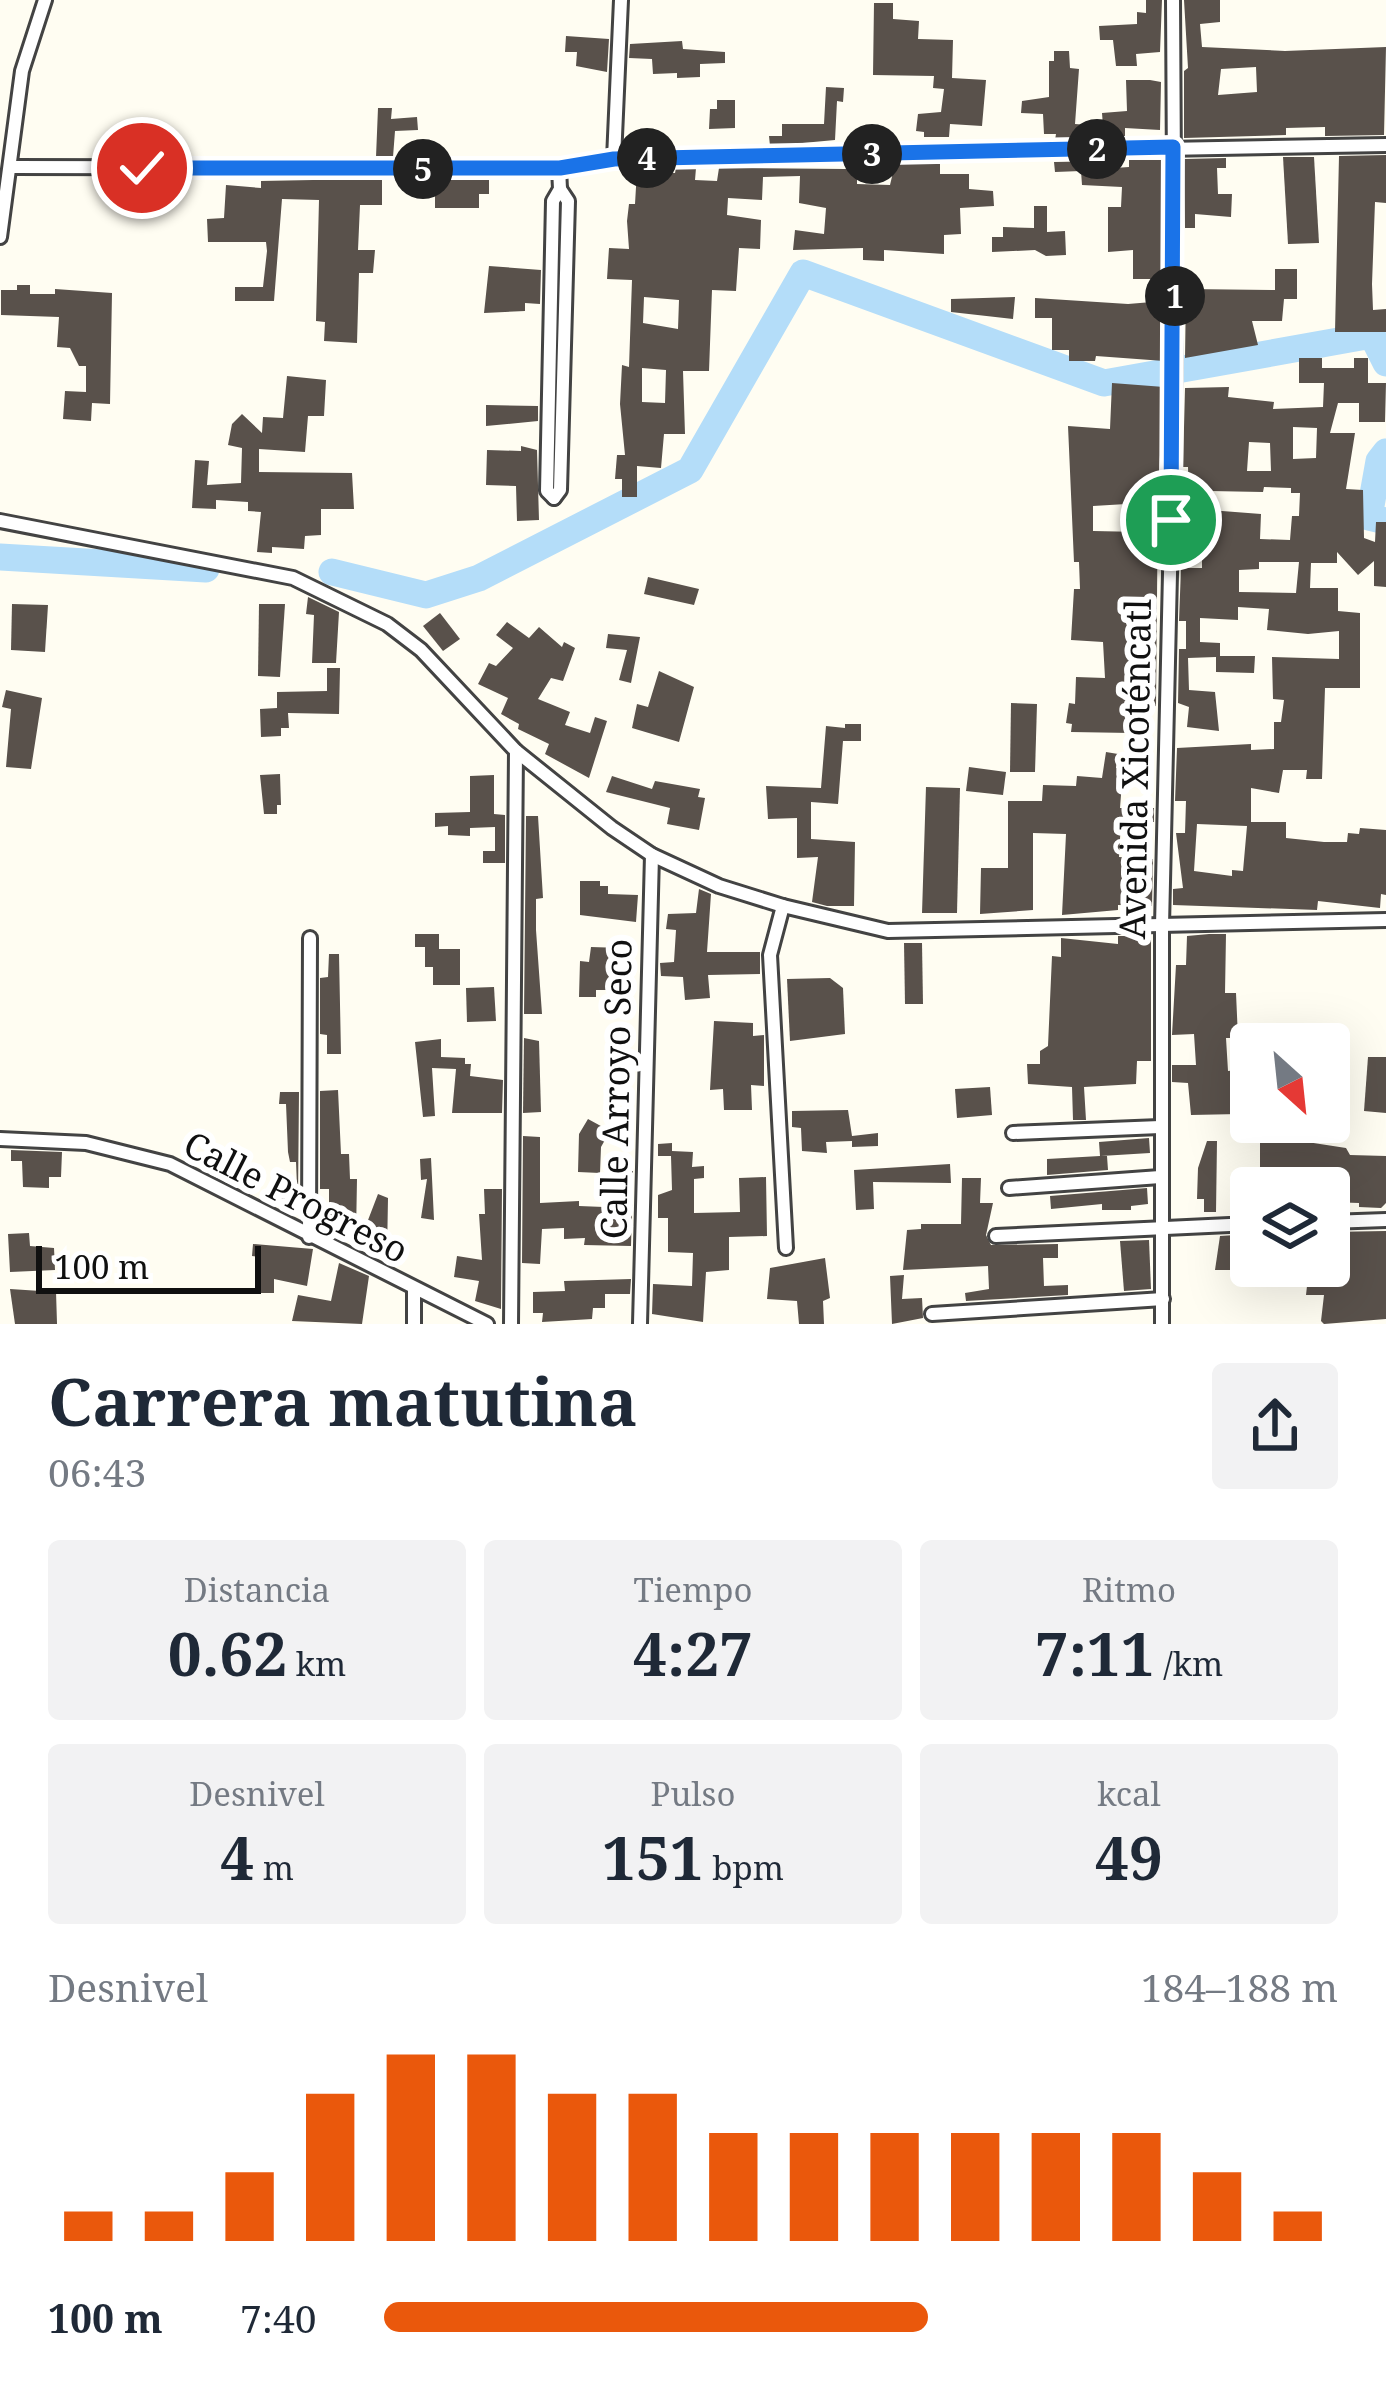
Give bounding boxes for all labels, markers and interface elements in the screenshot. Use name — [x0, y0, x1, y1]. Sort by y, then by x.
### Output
pin — [91, 117, 193, 219]
pin: 2 — [1067, 119, 1127, 179]
pin: 3 — [842, 124, 902, 184]
text: 2 — [1088, 126, 1106, 171]
pin: 4 — [617, 128, 677, 188]
text: 3 — [863, 131, 881, 176]
icon: check — [109, 135, 175, 201]
text: 4 — [638, 135, 656, 180]
pin: 5 — [393, 139, 453, 199]
text: 5 — [414, 146, 432, 191]
pin: 1 — [1145, 266, 1205, 326]
text: 1 — [1166, 273, 1184, 318]
pin — [1120, 469, 1222, 571]
icon: arrive — [1138, 487, 1204, 553]
street label: Avenida Xicoténcatl — [1107, 598, 1162, 940]
street label: Calle Arroyo Seco — [588, 938, 643, 1240]
north arrow — [1230, 1023, 1350, 1143]
map controls — [1230, 1023, 1350, 1287]
street label: Calle Progreso — [176, 1119, 417, 1274]
button: layers — [1230, 1167, 1350, 1287]
scale bar — [36, 1240, 261, 1293]
text: 100 m — [54, 1244, 149, 1289]
text: Carrera matutina — [48, 1355, 638, 1445]
button: share — [1212, 1363, 1338, 1489]
text: 06:43 — [48, 1445, 146, 1498]
text: Distancia — [184, 1567, 330, 1612]
text: Tiempo — [634, 1567, 752, 1612]
text: Ritmo — [1082, 1567, 1176, 1612]
text: 0.62 — [168, 1612, 287, 1694]
text: 4:27 — [633, 1612, 753, 1694]
text: 7:11 — [1035, 1612, 1155, 1694]
text: km — [287, 1641, 346, 1686]
text: /km — [1155, 1641, 1223, 1686]
text: Desnivel — [189, 1771, 325, 1816]
text: Pulso — [650, 1771, 736, 1816]
text: kcal — [1097, 1771, 1161, 1816]
text: 4 — [220, 1816, 254, 1898]
text: 151 — [602, 1816, 704, 1898]
text: 49 — [1095, 1816, 1163, 1898]
text: m — [254, 1845, 294, 1890]
text: bpm — [704, 1845, 784, 1890]
text: Desnivel — [48, 1960, 208, 2013]
text: 184–188 m — [1141, 1960, 1338, 2013]
text: 100 m — [48, 2291, 163, 2344]
text: 7:40 — [240, 2291, 317, 2344]

